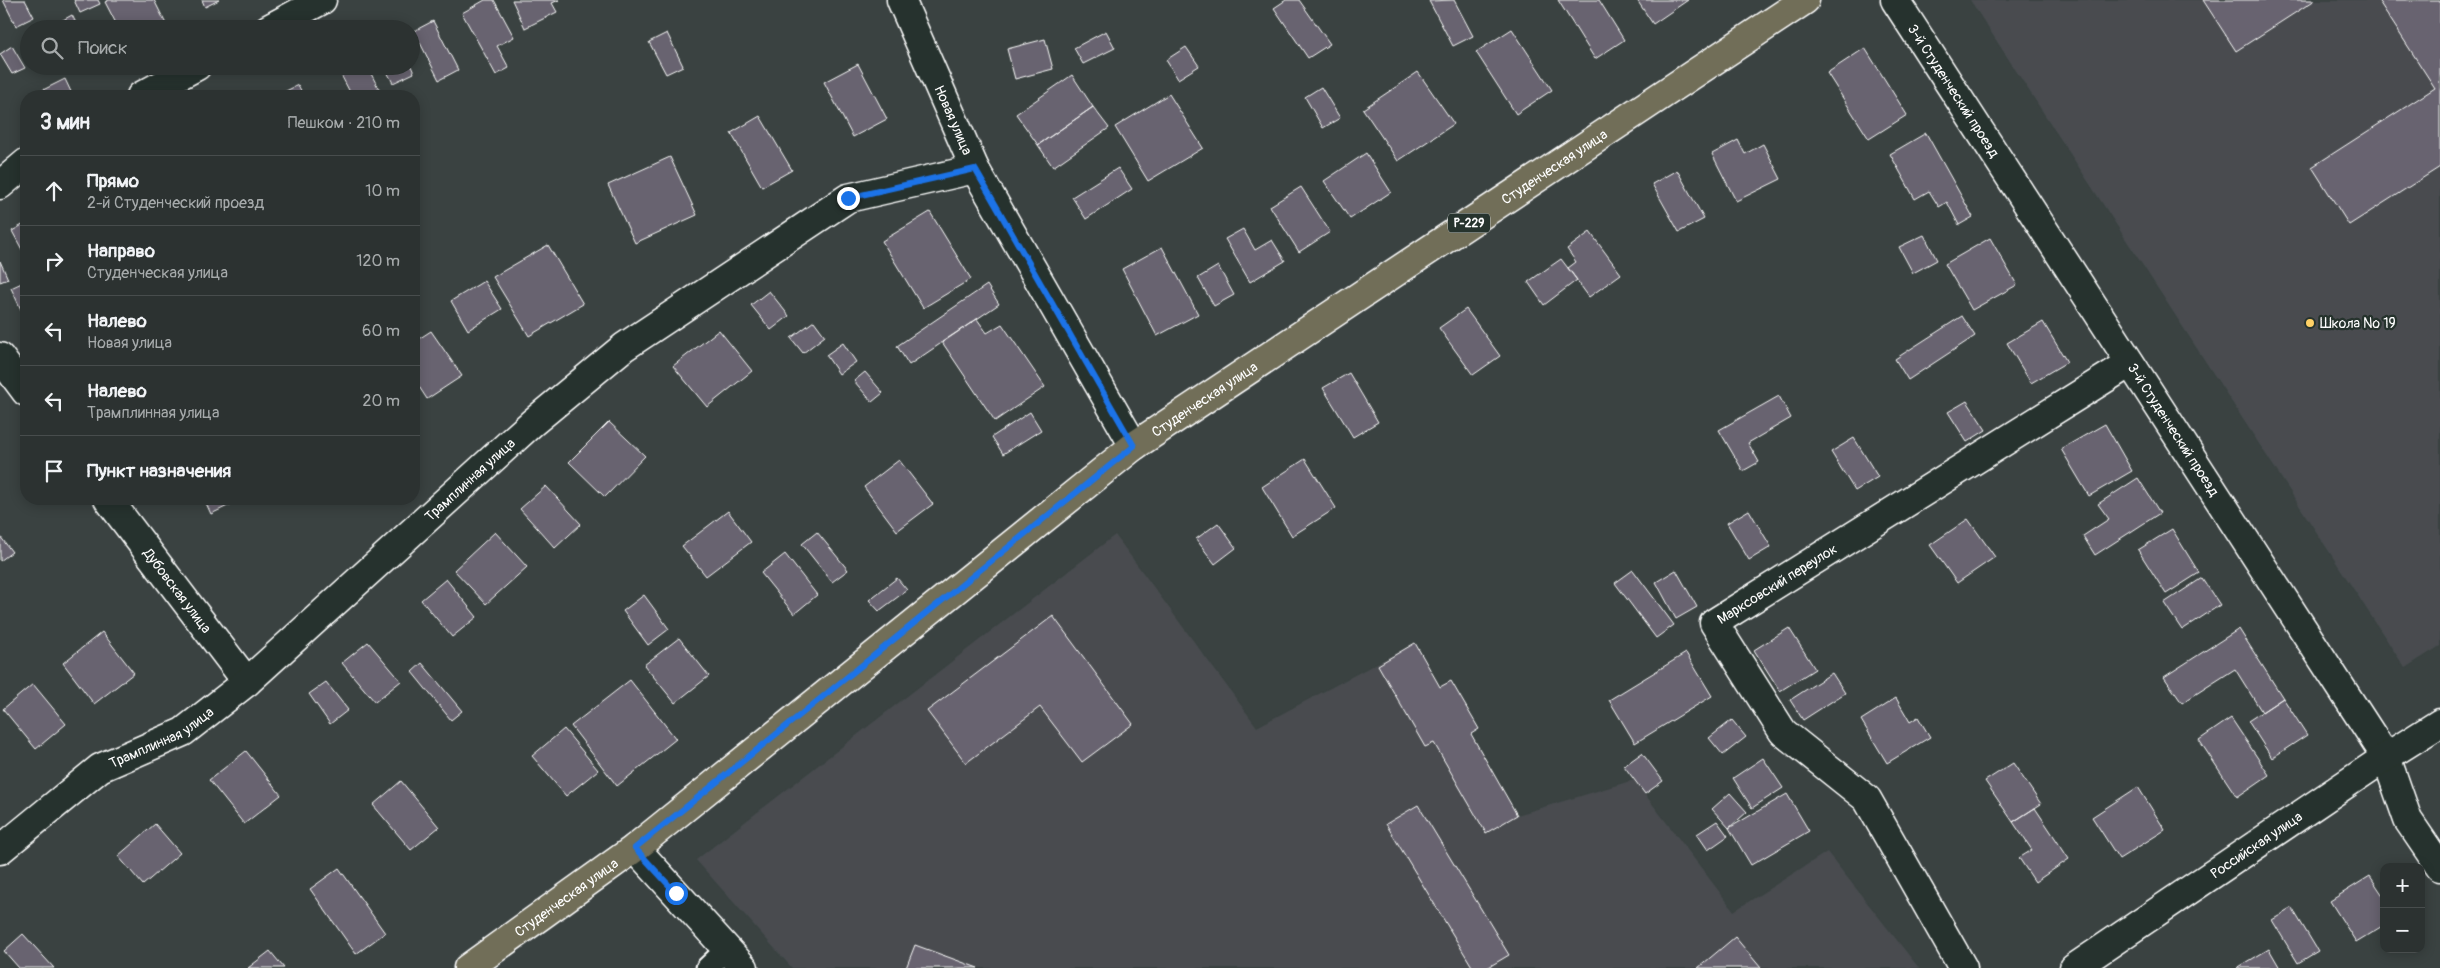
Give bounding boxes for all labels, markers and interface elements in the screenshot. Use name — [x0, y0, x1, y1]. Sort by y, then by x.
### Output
search box — [20, 20, 420, 75]
street label: 3-й Студенческий проезд — [1904, 21, 2003, 161]
icon: search — [38, 34, 66, 62]
text: Поиск — [78, 36, 128, 60]
street label: Новая улица — [930, 83, 976, 158]
text: 3 мин — [40, 109, 90, 136]
text: Пешком · 210 m — [288, 113, 400, 133]
street label: Студенческая улица — [1498, 126, 1611, 208]
text: Прямо — [87, 169, 139, 193]
icon: ahead — [40, 177, 68, 205]
text: 10 m — [365, 181, 400, 201]
route end — [837, 187, 860, 210]
text: 2-й Студенческий проезд — [87, 193, 264, 213]
road number: Р-229 — [1448, 214, 1490, 232]
text: Направо — [87, 239, 155, 263]
icon: right — [40, 247, 68, 275]
text: 120 m — [356, 251, 400, 271]
text: Студенческая улица — [87, 263, 228, 283]
text: Налево — [87, 309, 147, 333]
place label: Школа № 19 — [2320, 315, 2396, 332]
icon: left — [40, 317, 68, 345]
marker: Школа № 19 — [2304, 317, 2316, 329]
text: 60 m — [362, 321, 400, 341]
text: Новая улица — [87, 333, 172, 353]
street label: Студенческая улица — [1149, 358, 1261, 441]
street label: 3-й Студенческий проезд — [2124, 360, 2223, 500]
text: Налево — [87, 379, 147, 403]
icon: left — [40, 387, 68, 415]
text: 20 m — [362, 391, 400, 411]
text: Трамплинная улица — [87, 403, 219, 423]
street label: Трамплинная улица — [421, 435, 519, 525]
icon: arrive — [40, 457, 68, 485]
text: Пункт назначения — [87, 459, 231, 483]
street label: Марксовский переулок — [1714, 540, 1840, 628]
street label: Дубовская улица — [139, 544, 215, 637]
street label: Трамплинная улица — [107, 703, 217, 772]
street label: Российская улица — [2207, 808, 2306, 882]
street label: Студенческая улица — [512, 855, 622, 941]
map controls — [2380, 863, 2425, 953]
button: + — [2380, 863, 2425, 908]
route start — [665, 882, 688, 905]
button: − — [2380, 908, 2425, 953]

